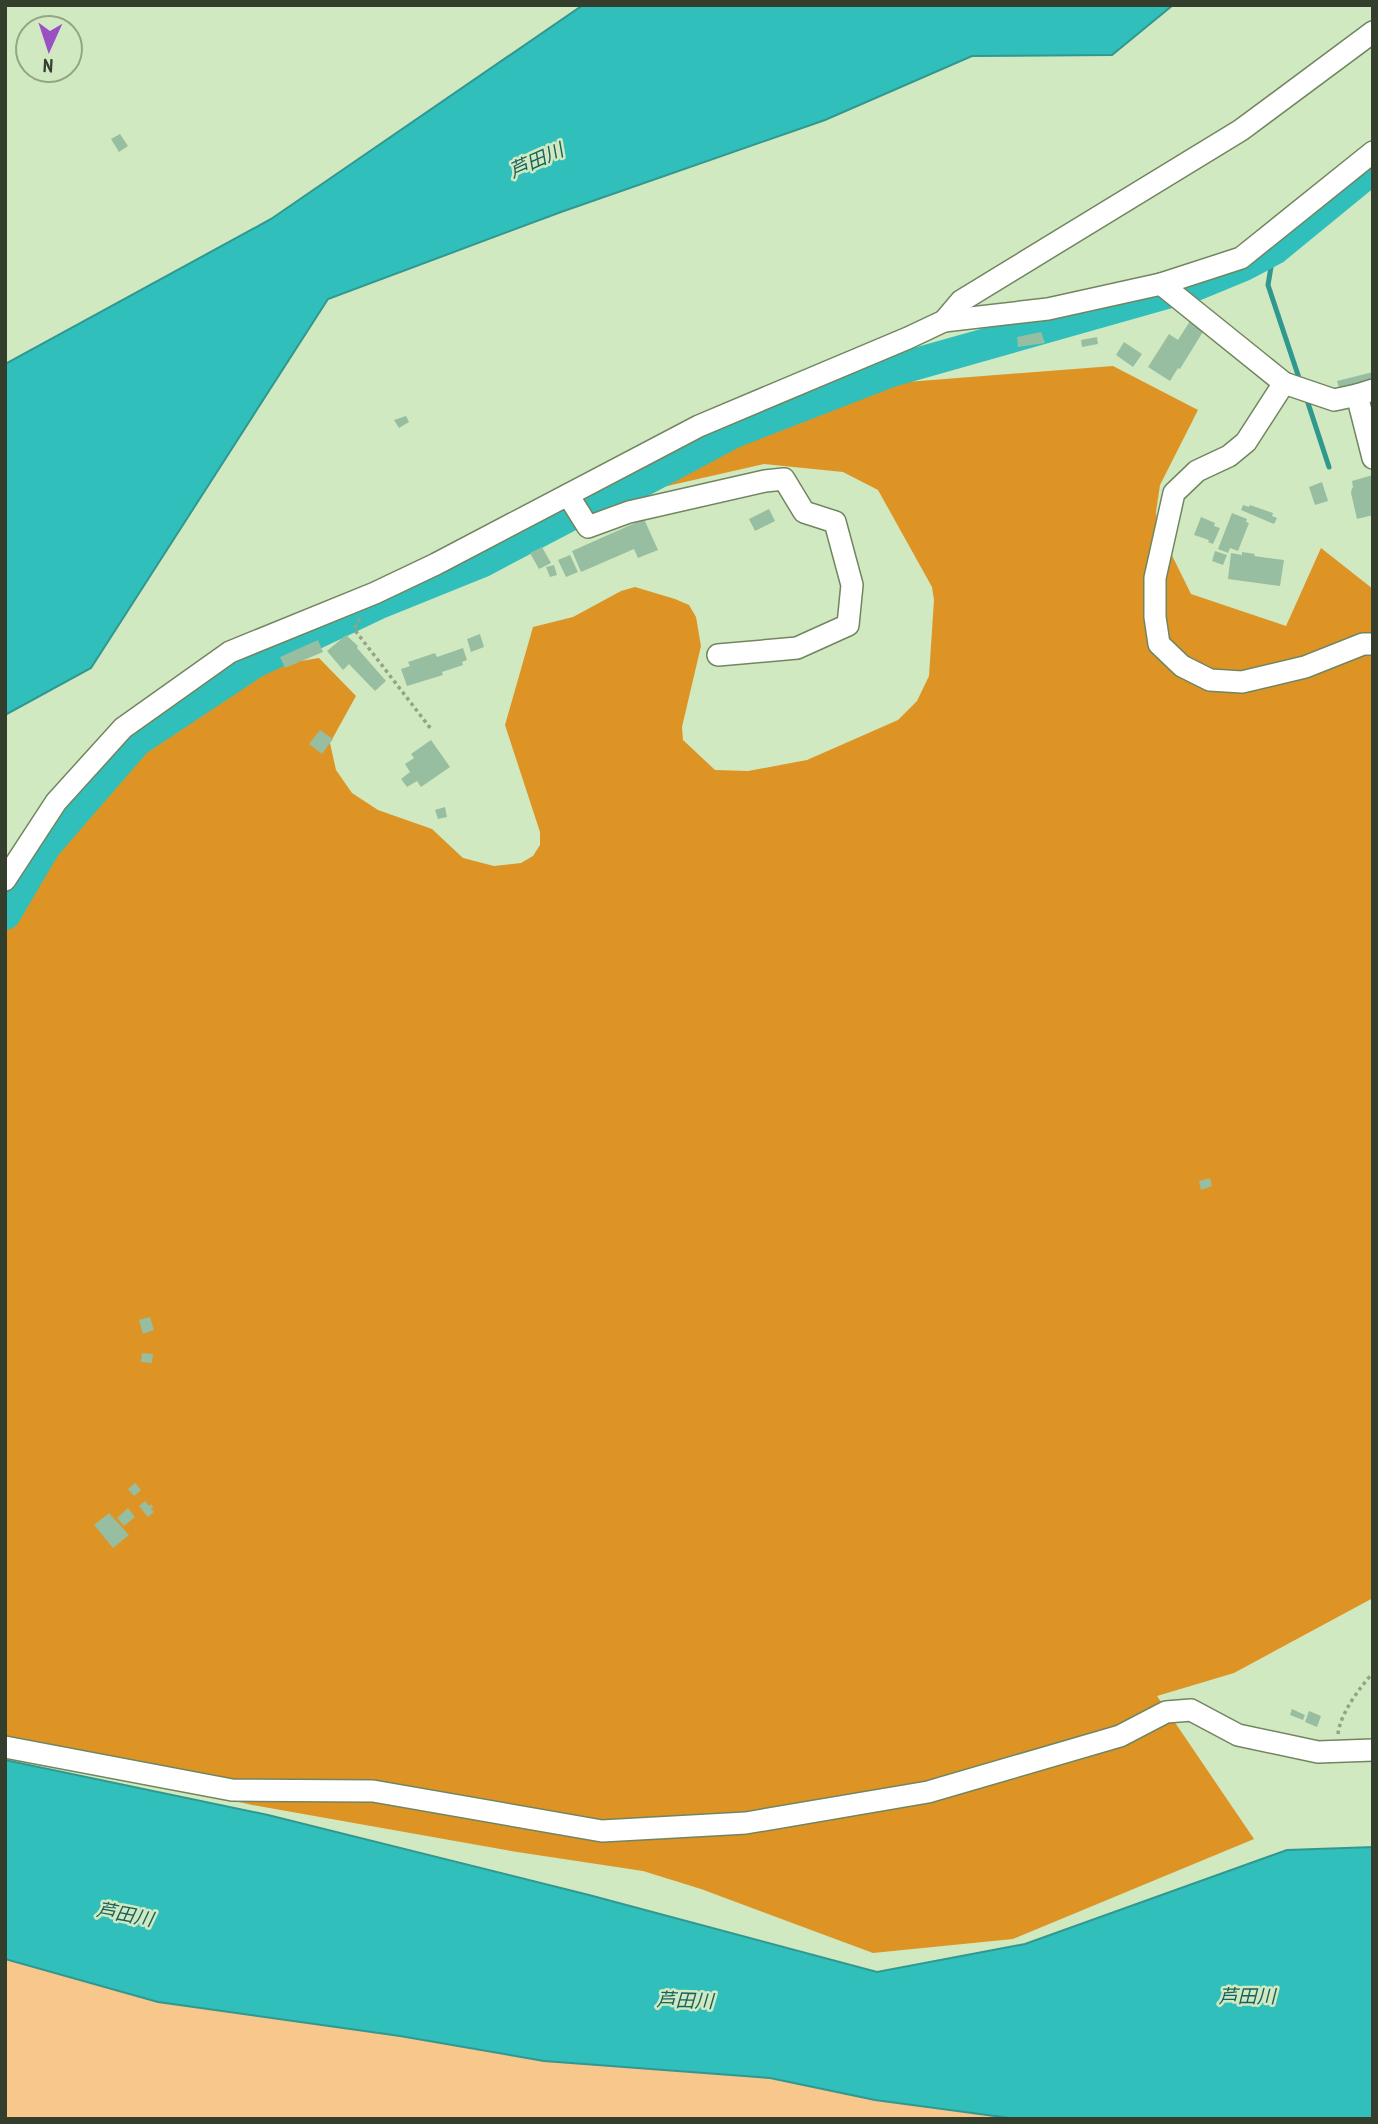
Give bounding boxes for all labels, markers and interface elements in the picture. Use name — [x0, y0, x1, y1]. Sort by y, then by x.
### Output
north arrow — [14, 14, 84, 84]
text: N — [42, 54, 54, 78]
water label: 芦田川 — [505, 137, 569, 183]
water label: 芦田川 — [95, 1897, 157, 1932]
water label: 芦田川 — [1218, 1984, 1277, 2008]
water label: 芦田川 — [656, 1987, 716, 2013]

